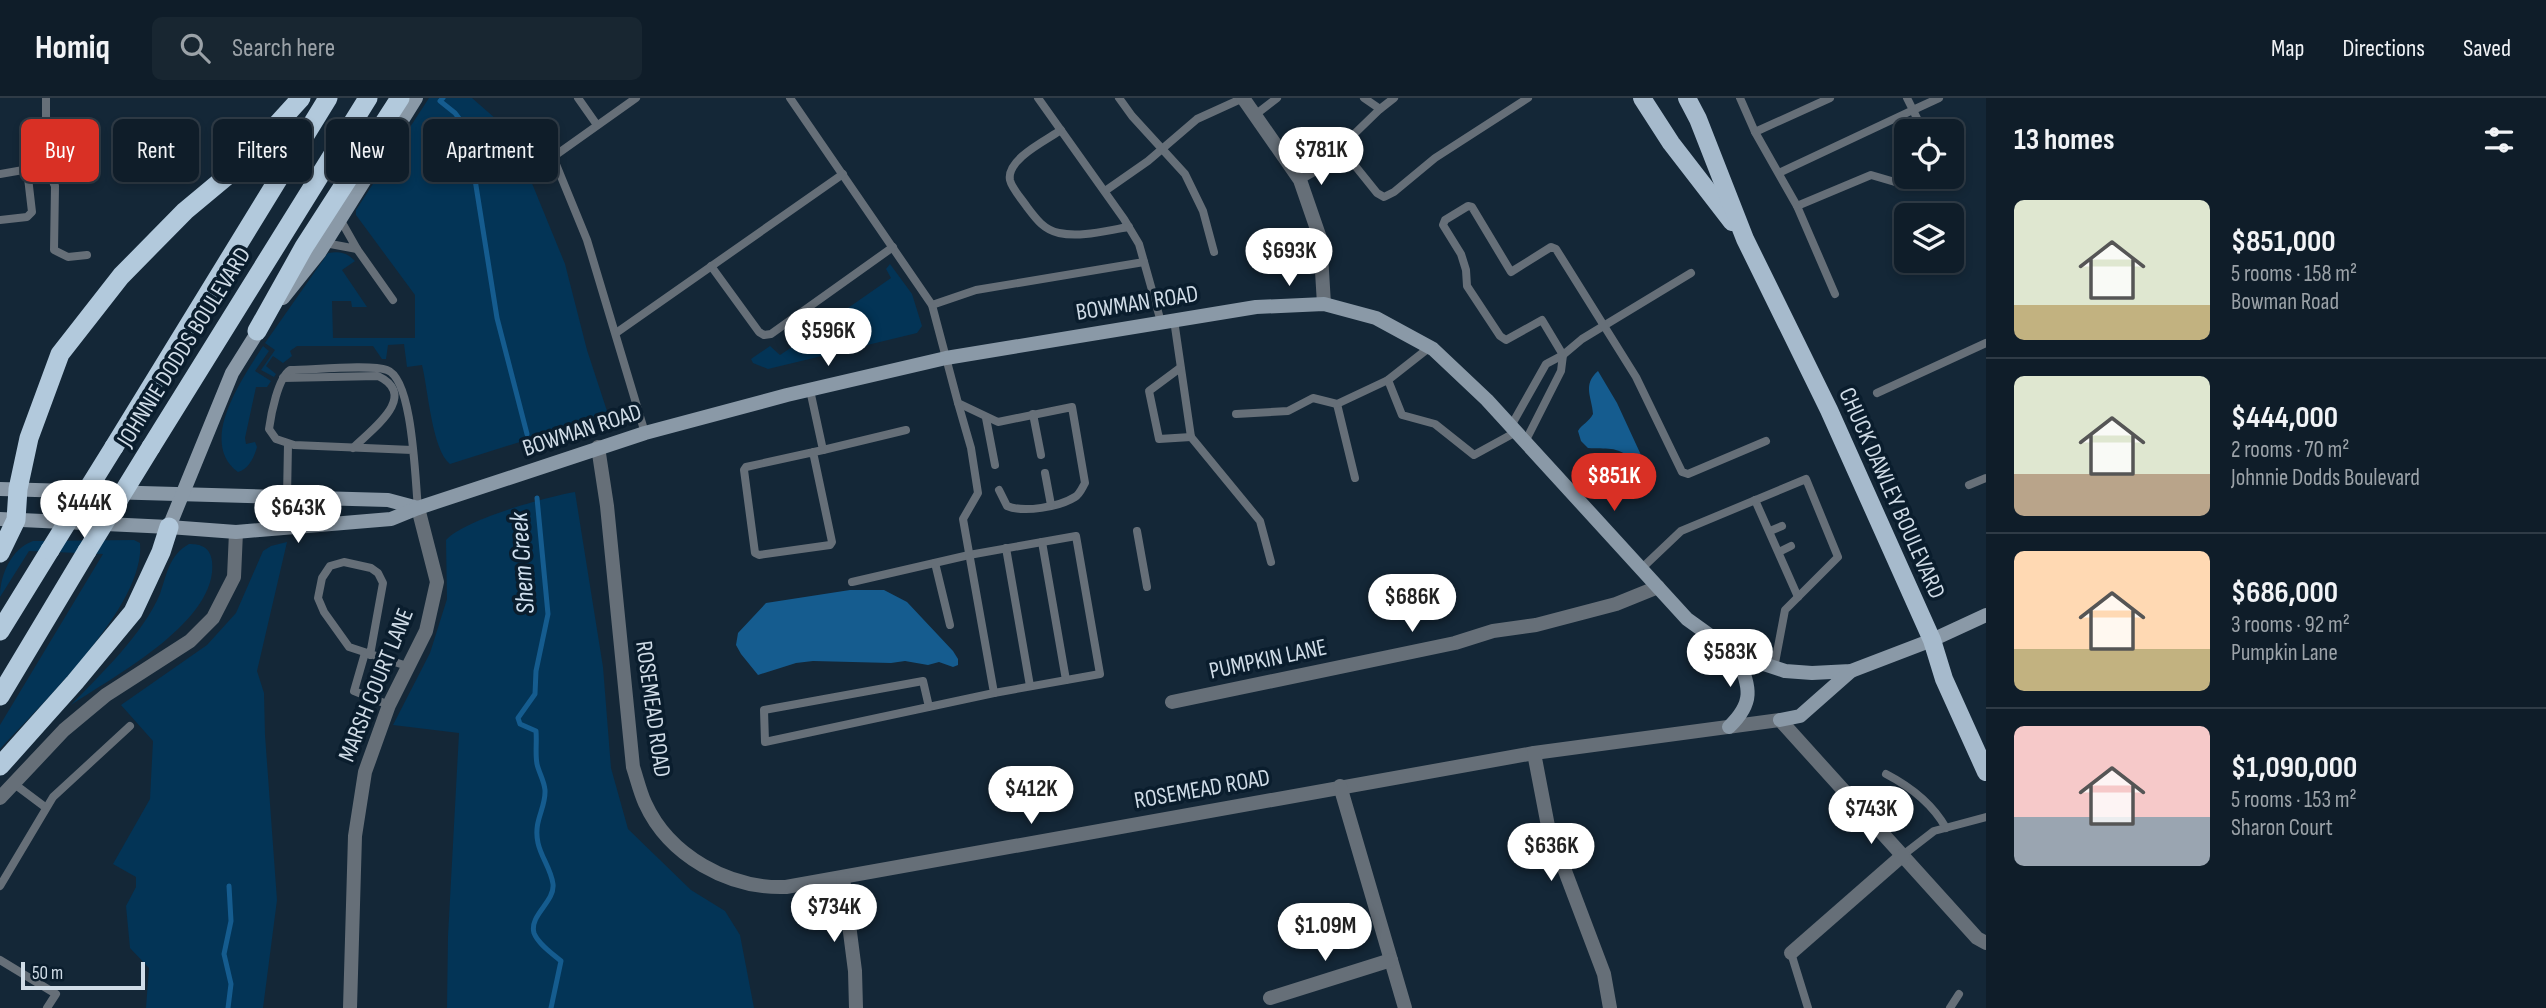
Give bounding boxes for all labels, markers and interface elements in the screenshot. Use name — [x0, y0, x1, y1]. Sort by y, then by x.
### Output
search box — [152, 17, 642, 80]
text: Homiq — [35, 28, 110, 68]
icon: search — [176, 29, 214, 67]
text: Search here — [232, 33, 335, 64]
text: Map — [2271, 34, 2304, 63]
text: Directions — [2342, 34, 2425, 63]
text: Saved — [2463, 34, 2511, 63]
chip: Buy — [21, 119, 99, 182]
chip: Rent — [113, 119, 199, 182]
chip: Filters — [213, 119, 312, 182]
chip: New — [326, 119, 409, 182]
chip: Apartment — [423, 119, 558, 182]
map controls — [1894, 119, 1964, 273]
button: locate — [1894, 119, 1964, 189]
icon: filters — [2480, 121, 2518, 159]
text: 13 homes — [2014, 122, 2115, 158]
pin: $781K — [1272, 127, 1370, 187]
text: $781K — [1294, 136, 1348, 164]
button: layers — [1894, 203, 1964, 273]
text: $851,000 — [2231, 224, 2336, 260]
pin: $693K — [1240, 228, 1338, 288]
icon: home — [2070, 228, 2154, 312]
text: $693K — [1261, 237, 1317, 265]
street label: JOHNNIE DODDS BOULEVARD — [110, 242, 257, 453]
text: 5 rooms · 158 m² — [2231, 260, 2357, 288]
street label: BOWMAN ROAD — [1074, 279, 1200, 327]
text: Bowman Road — [2231, 288, 2339, 316]
pin: $596K — [779, 308, 877, 368]
text: $596K — [801, 317, 855, 345]
street label: CHUCK DAWLEY BOULEVARD — [1832, 383, 1952, 603]
street label: BOWMAN ROAD — [519, 397, 645, 463]
text: $444,000 — [2231, 400, 2338, 436]
icon: home — [2070, 404, 2154, 488]
text: 2 rooms · 70 m² — [2231, 436, 2349, 464]
pin: $851K — [1565, 454, 1663, 513]
text: $851K — [1587, 462, 1641, 490]
text: Johnnie Dodds Boulevard — [2231, 464, 2420, 492]
pin: $444K — [35, 480, 133, 540]
pin: $643K — [249, 486, 347, 545]
text: $444K — [56, 489, 112, 517]
text: $643K — [270, 494, 326, 522]
water label: Shem Creek — [504, 510, 542, 615]
pin: $686K — [1363, 574, 1461, 634]
text: $686,000 — [2231, 575, 2338, 611]
icon: home — [2070, 579, 2154, 663]
text: $686K — [1384, 583, 1440, 611]
street label: MARSH COURT LANE — [332, 604, 420, 766]
text: 3 rooms · 92 m² — [2231, 611, 2350, 639]
pin: $583K — [1681, 630, 1779, 689]
street label: PUMPKIN LANE — [1207, 632, 1329, 686]
text: $583K — [1703, 638, 1757, 666]
street label: ROSEMEAD ROAD — [629, 639, 677, 779]
text: Pumpkin Lane — [2231, 639, 2338, 667]
text: $1,090,000 — [2231, 750, 2357, 786]
icon: home — [2070, 754, 2154, 838]
street label: ROSEMEAD ROAD — [1132, 763, 1272, 815]
pin: $412K — [982, 766, 1080, 826]
text: $412K — [1004, 775, 1058, 803]
pin: $743K — [1822, 786, 1920, 846]
text: 5 rooms · 153 m² — [2231, 786, 2357, 814]
text: $743K — [1845, 795, 1897, 823]
text: Sharon Court — [2231, 814, 2333, 842]
pin: $636K — [1502, 824, 1600, 883]
text: $636K — [1523, 832, 1579, 860]
pin: $734K — [785, 884, 883, 944]
text: $734K — [807, 893, 861, 921]
pin: $1.09M — [1268, 904, 1382, 963]
text: $1.09M — [1294, 912, 1356, 940]
scale bar — [21, 959, 145, 991]
text: 50 m — [32, 962, 63, 985]

